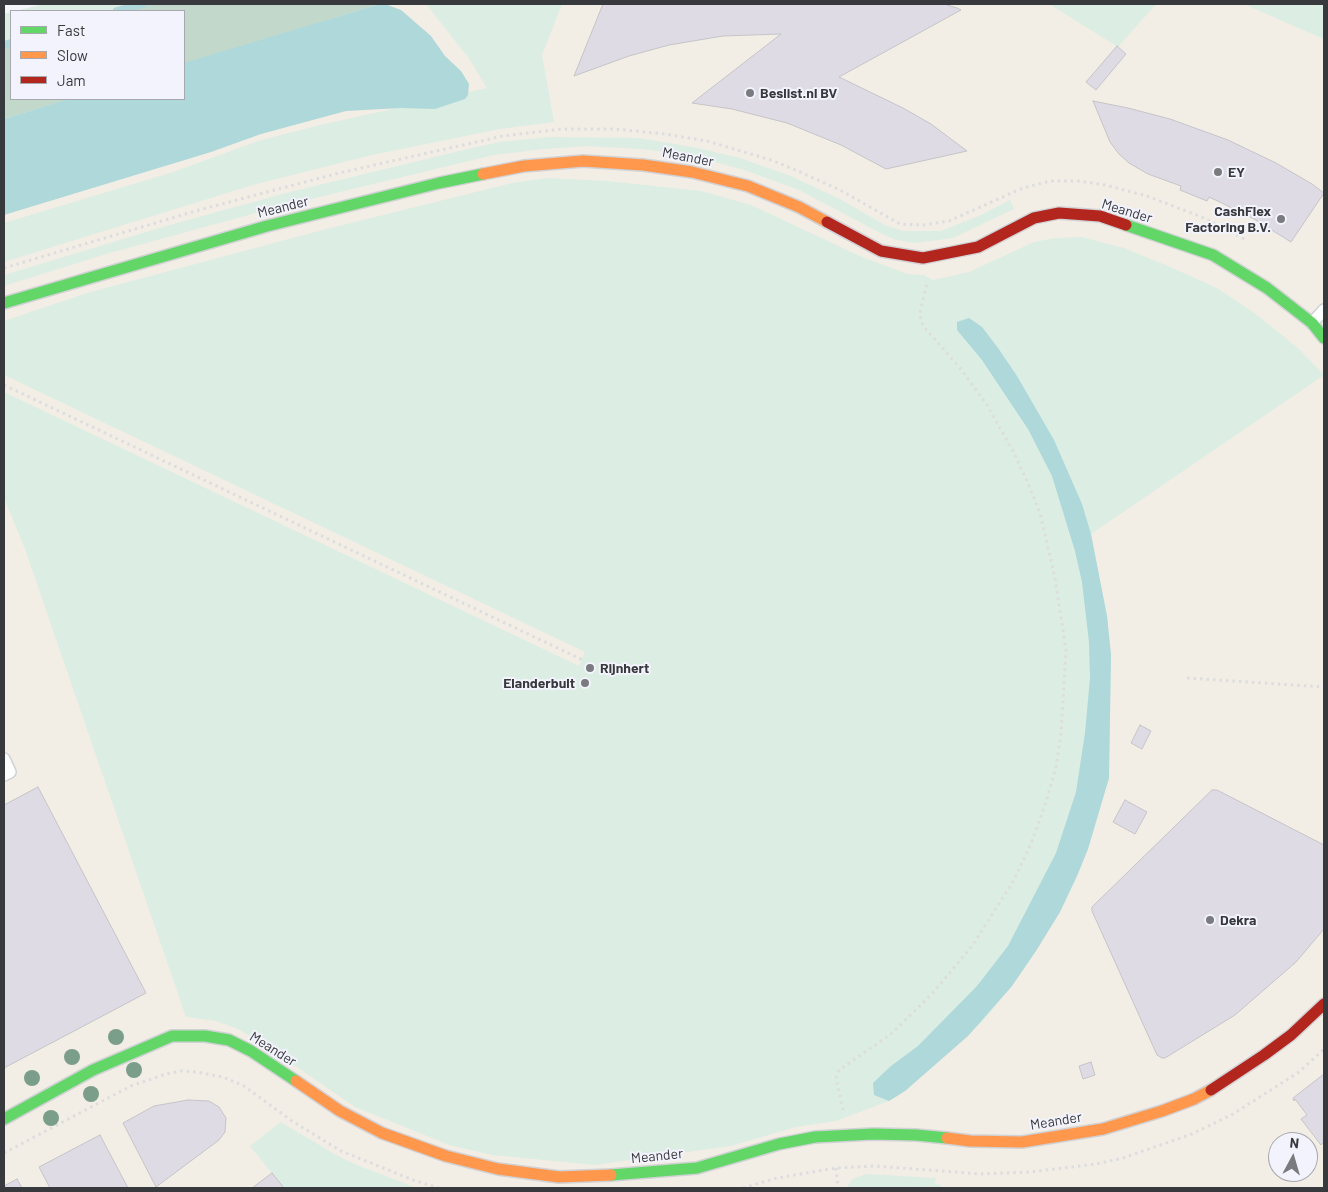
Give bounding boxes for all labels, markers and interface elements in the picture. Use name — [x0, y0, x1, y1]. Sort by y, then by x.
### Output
legend — [10, 10, 185, 100]
text: Fast — [57, 21, 85, 39]
text: Slow — [57, 46, 88, 64]
text: Jam — [57, 71, 86, 89]
place label: Beslist.nl BV — [760, 85, 837, 101]
marker: Beslist.nl BV — [744, 87, 756, 99]
street label: Meander — [661, 144, 715, 170]
place label: EY — [1228, 164, 1245, 180]
marker: EY — [1212, 166, 1224, 178]
street label: Meander — [256, 193, 310, 221]
street label: Meander — [1100, 195, 1154, 227]
place label: CashFlex Factoring B.V. — [1185, 203, 1271, 236]
marker: CashFlex Factoring B.V. — [1275, 213, 1287, 225]
place label: Rijnhert — [600, 660, 649, 676]
marker: Rijnhert — [584, 662, 596, 674]
place label: Elanderbult — [503, 675, 575, 691]
marker: Elanderbult — [579, 677, 591, 689]
place label: Dekra — [1220, 912, 1256, 928]
marker: Dekra — [1204, 914, 1216, 926]
street label: Meander — [246, 1028, 300, 1070]
street label: Meander — [1029, 1109, 1083, 1133]
north arrow — [1268, 1132, 1318, 1182]
text: N — [1289, 1134, 1300, 1152]
street label: Meander — [630, 1145, 684, 1167]

